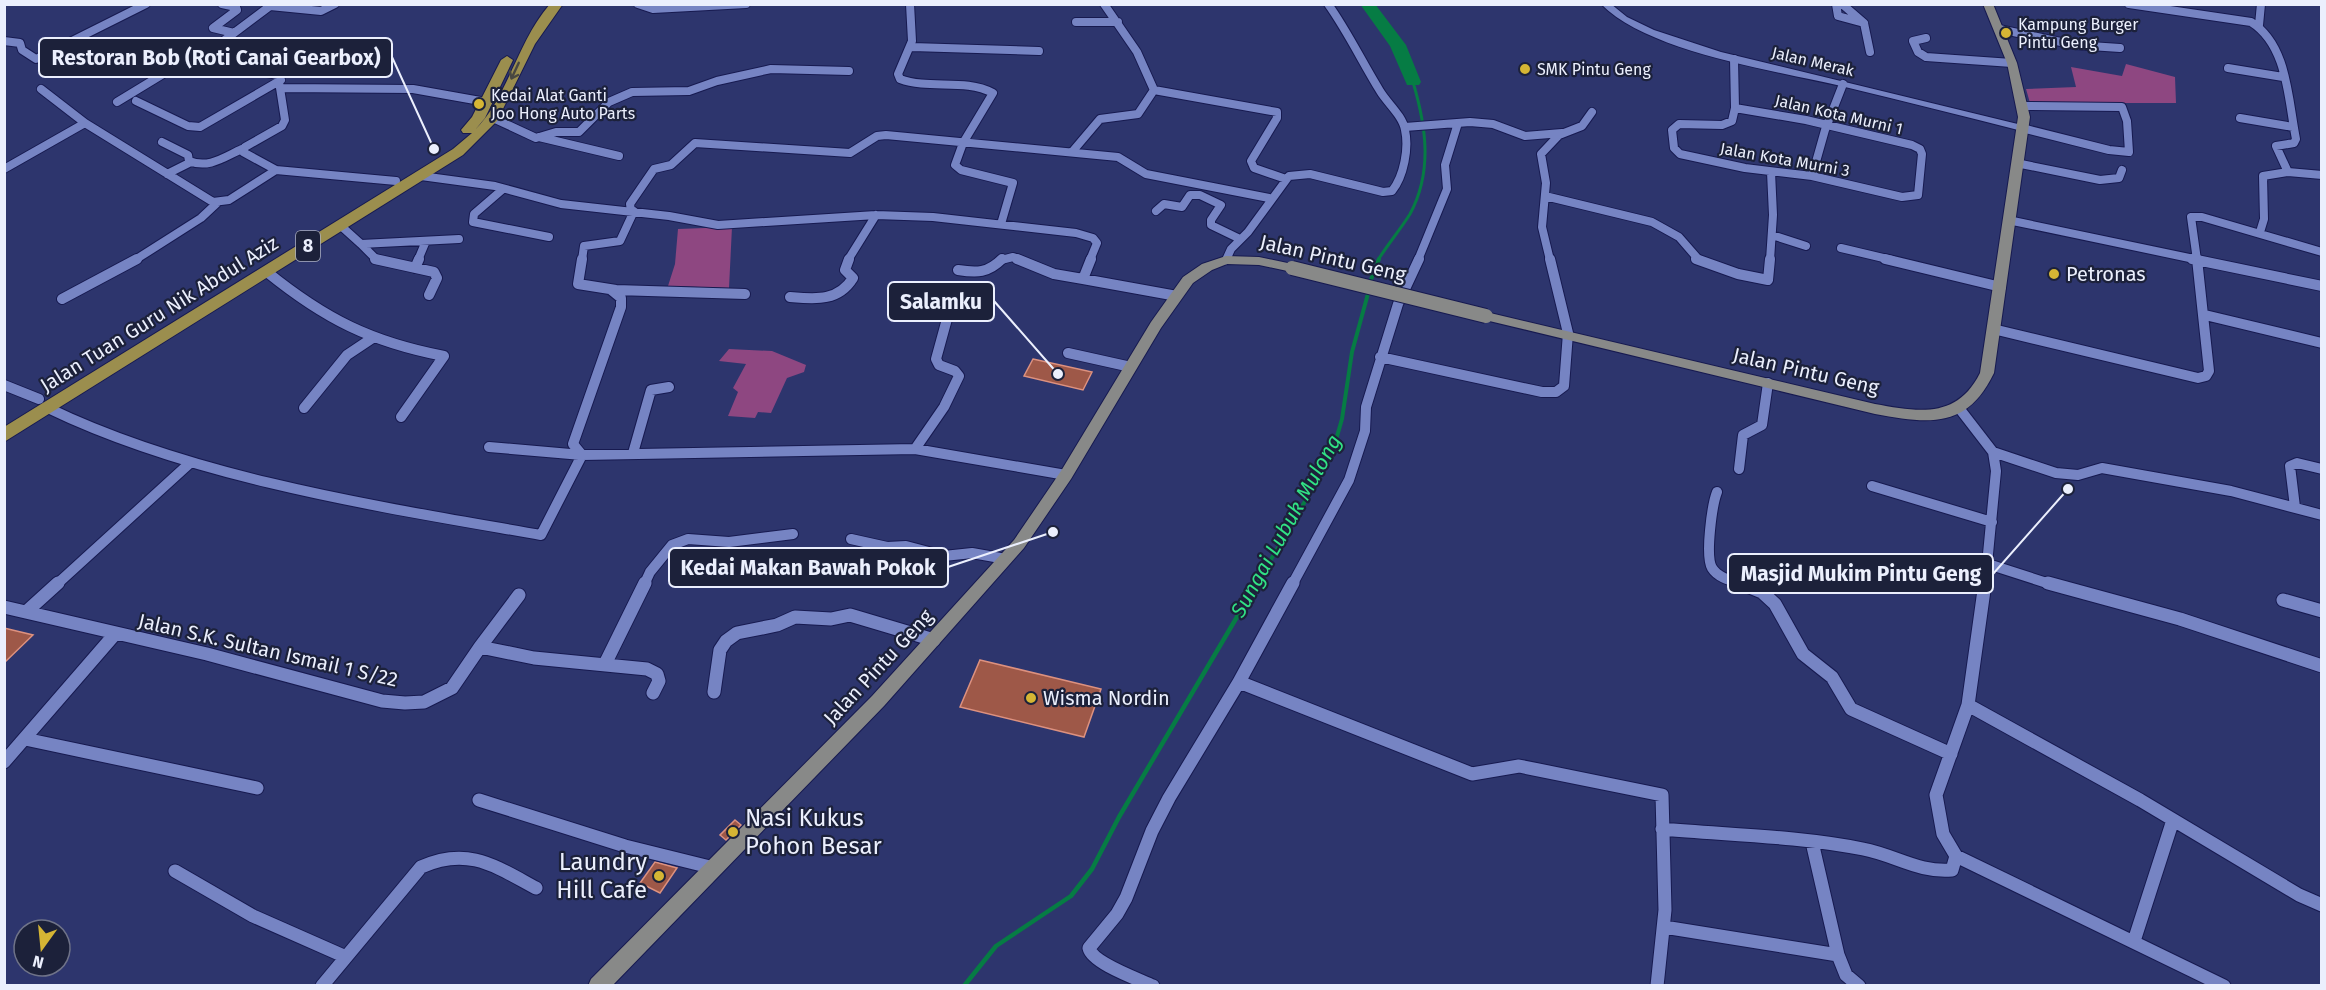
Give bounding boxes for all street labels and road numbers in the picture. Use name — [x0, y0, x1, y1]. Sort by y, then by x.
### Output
street label: Jalan Merak — [1770, 43, 1857, 80]
street label: Jalan Kota Murni 1 — [1773, 91, 1905, 138]
street label: Jalan Kota Murni 3 — [1718, 139, 1851, 180]
street label: Jalan Pintu Geng — [1258, 230, 1409, 287]
street label: Jalan Tuan Guru Nik Abdul Aziz — [36, 231, 283, 397]
road number: 8 — [296, 231, 320, 261]
street label: Jalan Pintu Geng — [1731, 343, 1882, 400]
street label: Jalan Pintu Geng — [818, 604, 938, 730]
street label: Jalan S.K. Sultan Ismail 1 S/22 — [136, 608, 400, 692]

